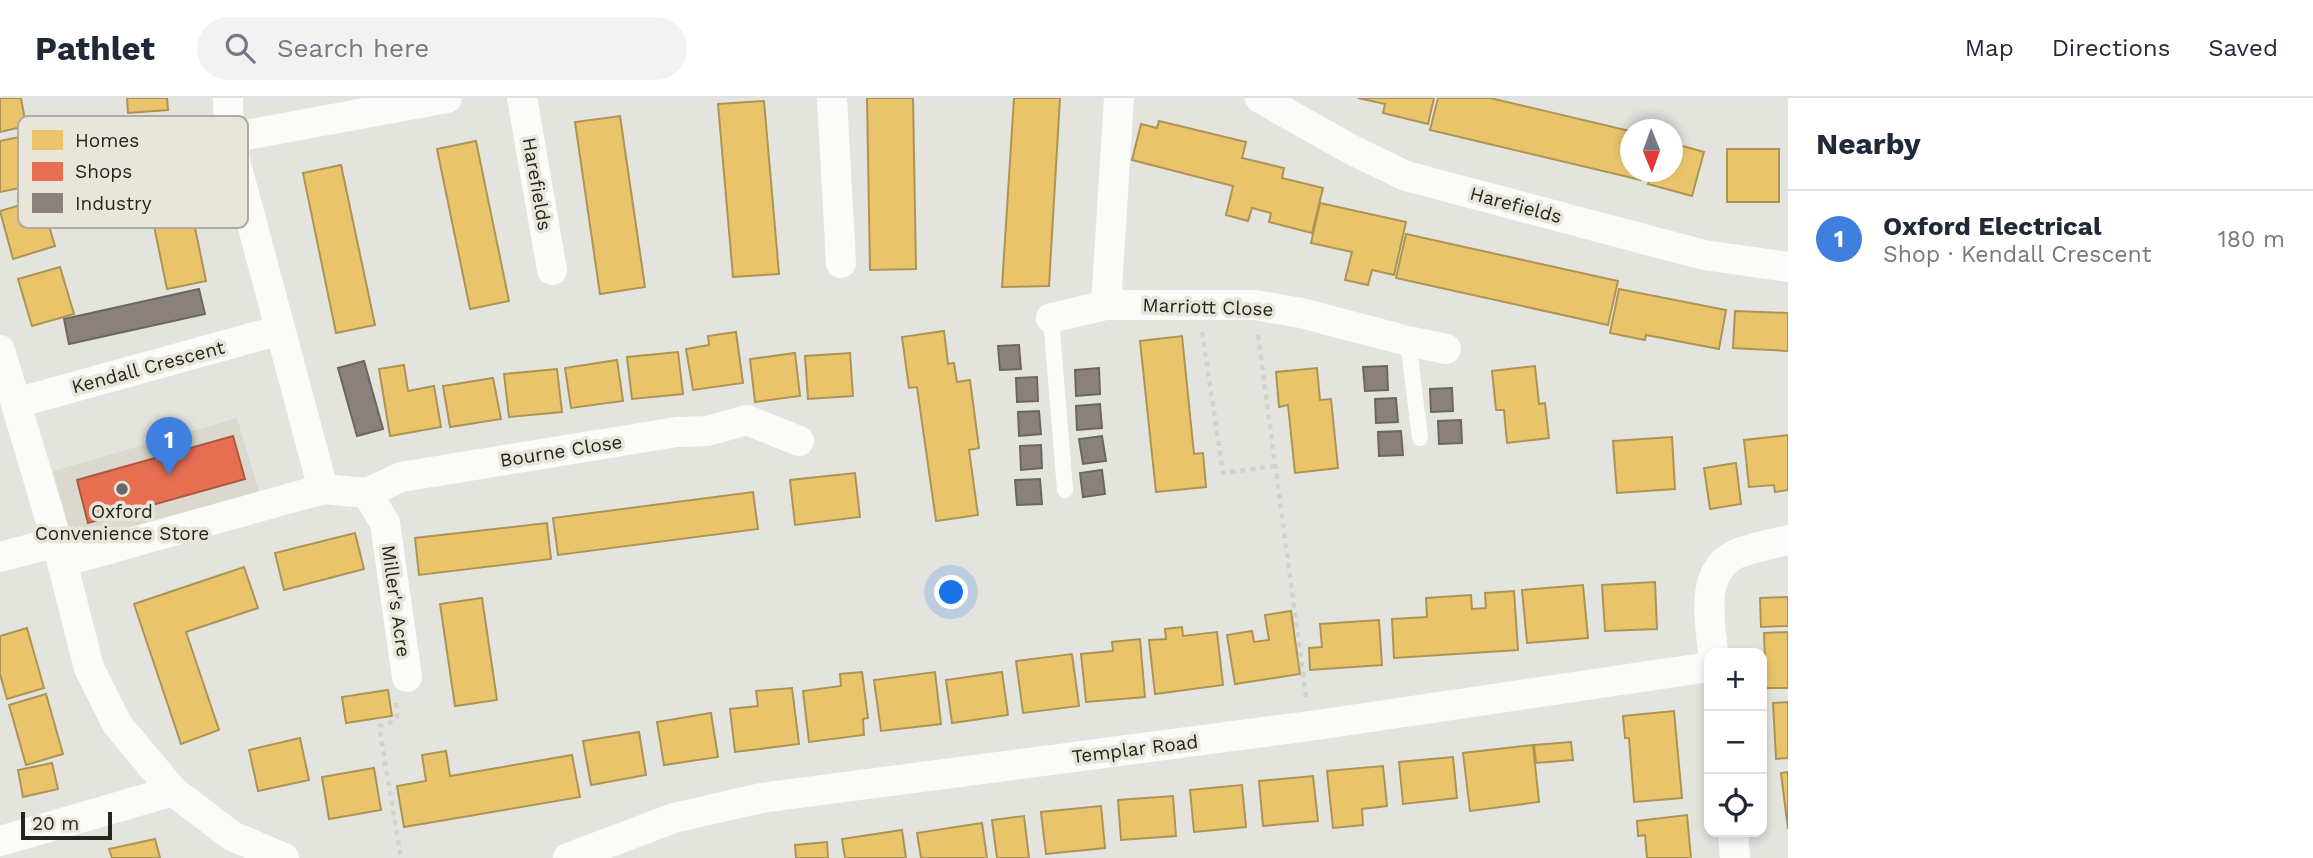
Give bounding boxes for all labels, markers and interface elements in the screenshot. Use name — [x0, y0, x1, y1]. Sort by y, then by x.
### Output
search box — [197, 17, 687, 80]
text: Pathlet — [35, 29, 155, 68]
icon: search — [221, 29, 259, 67]
text: Search here — [277, 33, 429, 63]
text: Map — [1965, 34, 2014, 62]
text: Directions — [2052, 34, 2170, 62]
text: Saved — [2208, 34, 2278, 62]
legend — [18, 116, 248, 228]
north arrow — [1620, 119, 1683, 182]
text: Nearby — [1816, 126, 1921, 161]
text: Homes — [75, 129, 139, 152]
street label: Harefields — [518, 136, 556, 232]
text: Shops — [75, 160, 132, 183]
street label: Harefields — [1468, 182, 1564, 228]
text: Industry — [75, 192, 152, 215]
text: Oxford Electrical — [1883, 211, 2101, 241]
text: 1 — [1834, 226, 1844, 253]
text: 180 m — [2218, 226, 2285, 253]
text: Shop · Kendall Crescent — [1883, 241, 2151, 268]
street label: Marriott Close — [1142, 293, 1274, 321]
street label: Kendall Crescent — [69, 336, 227, 398]
pin: 1 — [146, 417, 192, 475]
street label: Bourne Close — [498, 430, 624, 472]
marker: Oxford Convenience Store — [114, 481, 130, 497]
place label: Oxford Convenience Store — [35, 500, 209, 545]
street label: Miller's Acre — [377, 543, 415, 659]
your location — [934, 575, 968, 609]
map controls — [1704, 648, 1767, 837]
button: + — [1704, 648, 1767, 711]
button: − — [1704, 711, 1767, 774]
street label: Templar Road — [1071, 730, 1199, 768]
button: locate — [1704, 774, 1767, 837]
scale bar — [21, 809, 112, 841]
text: 20 m — [32, 812, 79, 835]

